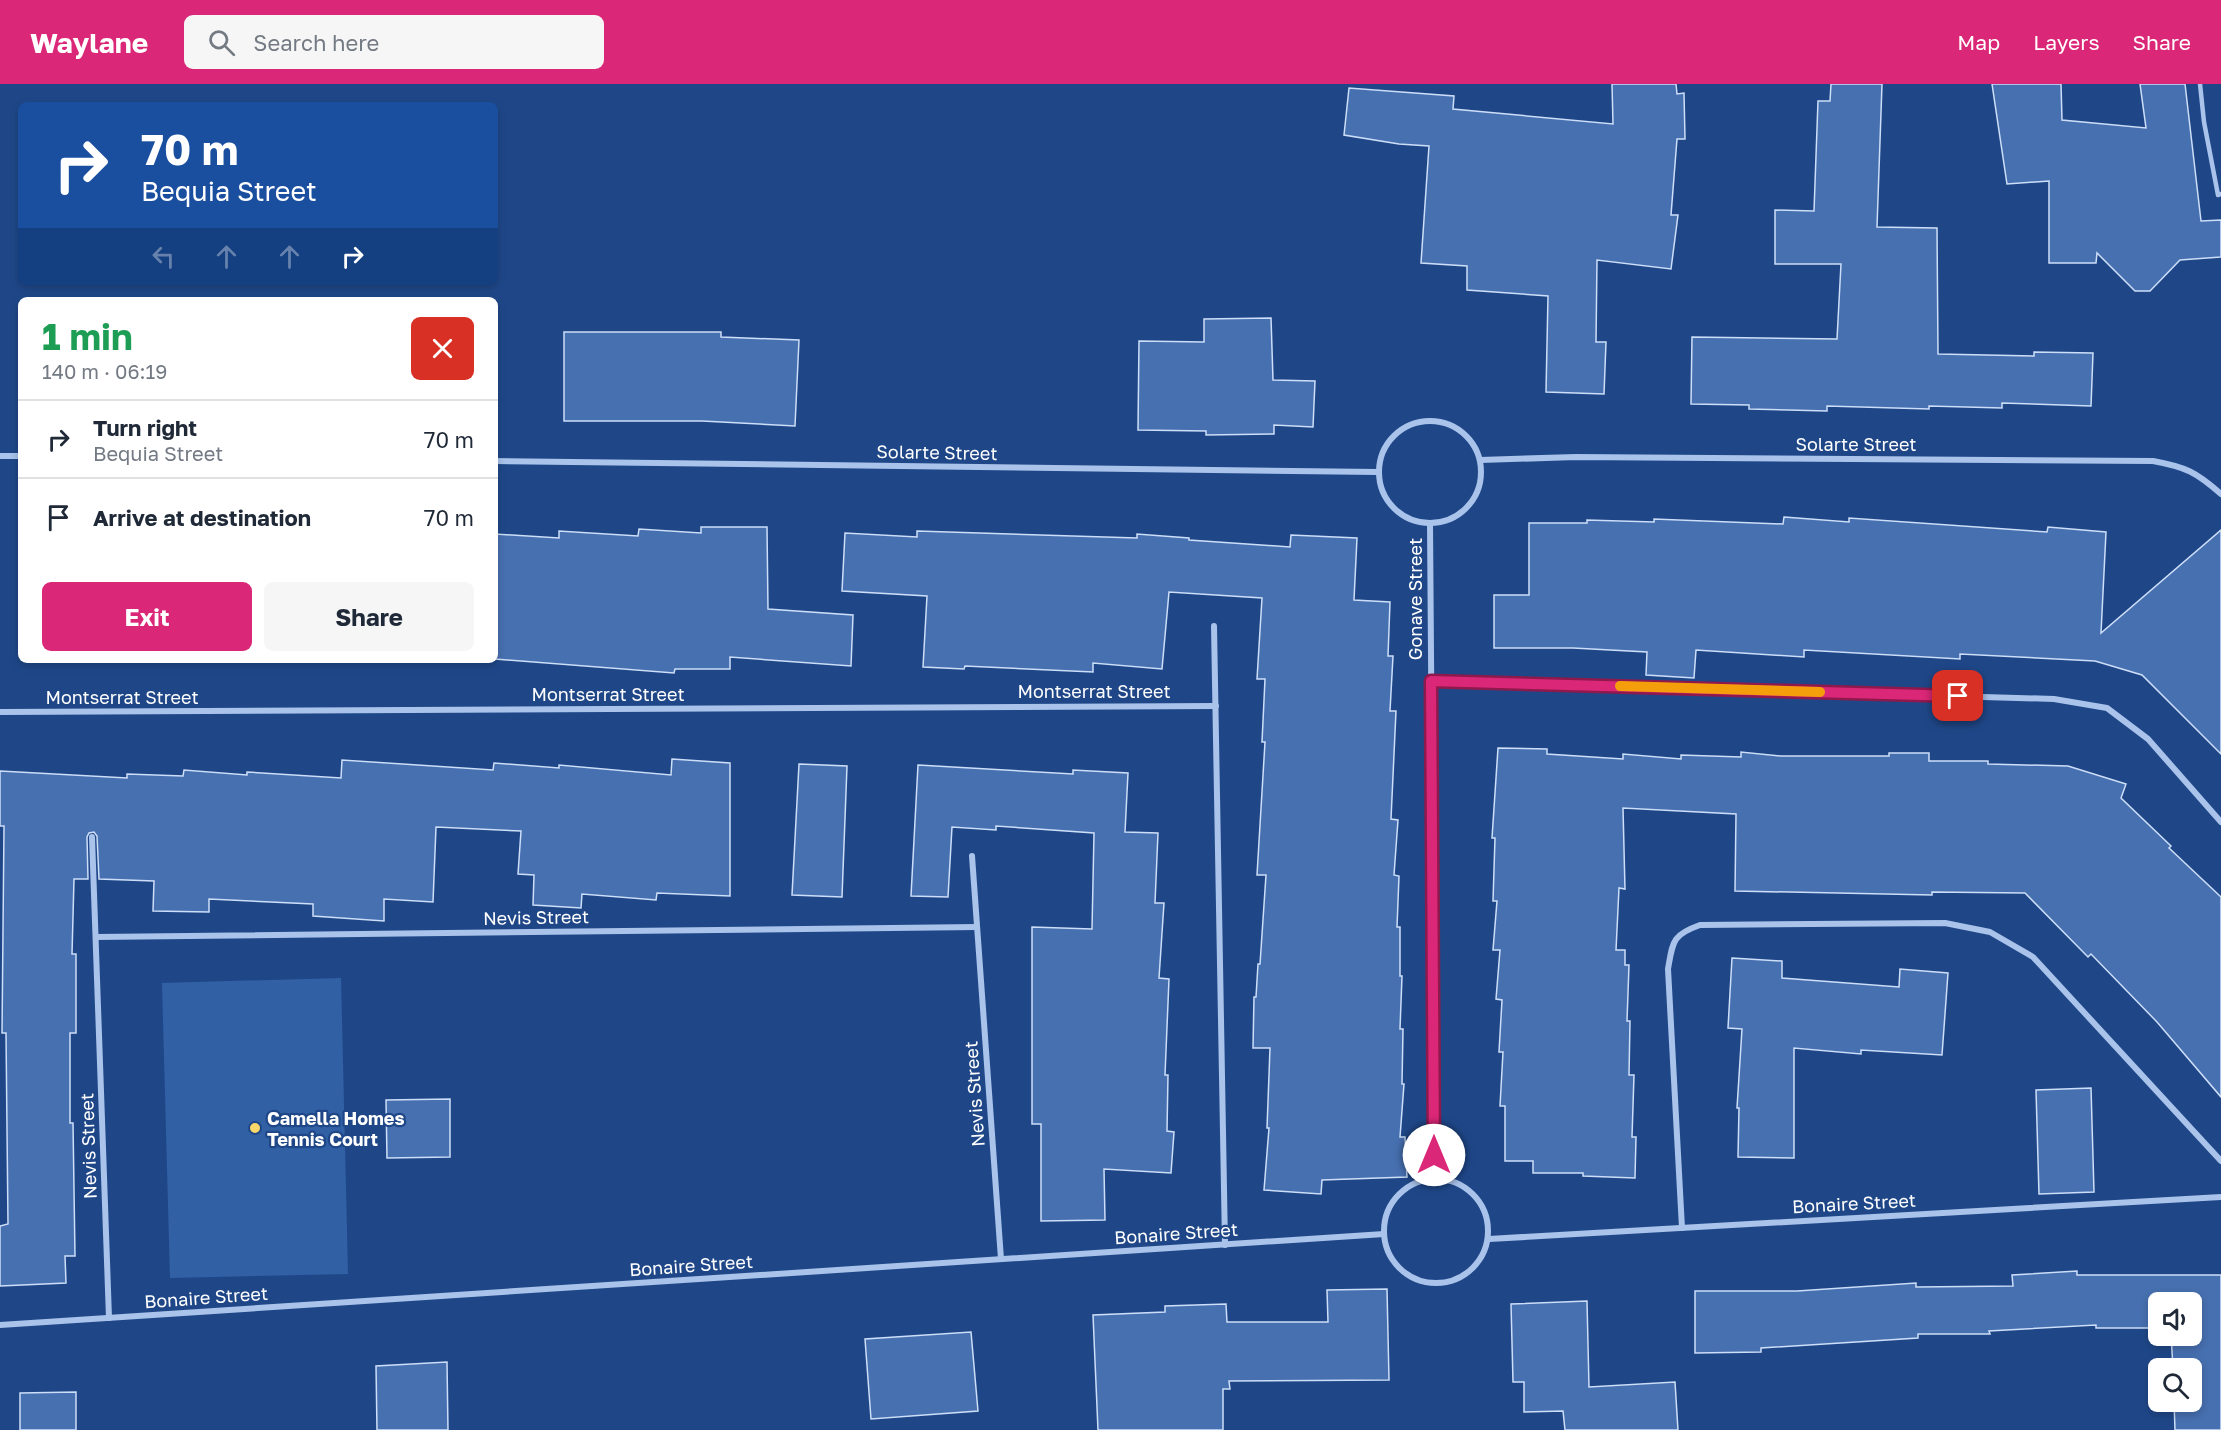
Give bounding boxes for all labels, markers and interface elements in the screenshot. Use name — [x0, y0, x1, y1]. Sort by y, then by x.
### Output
search box — [184, 15, 604, 69]
text: Waylane — [30, 26, 148, 59]
icon: search — [205, 26, 238, 59]
text: Search here — [253, 29, 379, 56]
text: Map — [1957, 29, 2000, 55]
text: Layers — [2033, 29, 2100, 55]
text: Share — [2133, 29, 2191, 55]
text: 70 m — [141, 124, 238, 174]
icon: right — [42, 126, 120, 204]
text: Bequia Street — [141, 175, 317, 207]
icon: left — [147, 240, 180, 273]
icon: ahead — [210, 240, 243, 273]
icon: ahead — [273, 240, 306, 273]
icon: right — [336, 240, 369, 273]
text: 1 min — [42, 315, 133, 358]
button: close — [411, 317, 474, 380]
text: 140 m · 06:19 — [42, 359, 167, 383]
text: Turn right — [93, 414, 197, 441]
icon: right — [42, 423, 75, 456]
text: 70 m — [424, 426, 474, 453]
street label: Solarte Street — [1795, 433, 1917, 455]
street label: Solarte Street — [876, 440, 998, 464]
text: Bequia Street — [93, 441, 223, 465]
icon: arrive — [42, 501, 75, 534]
text: Arrive at destination — [93, 504, 311, 531]
text: 70 m — [424, 504, 474, 531]
street label: Gonave Street — [1404, 538, 1426, 660]
button: Exit — [42, 582, 252, 651]
button: Share — [264, 582, 474, 651]
pin — [1932, 670, 1983, 721]
icon: arrive — [1941, 679, 1974, 712]
street label: Montserrat Street — [1017, 680, 1171, 702]
street label: Montserrat Street — [531, 683, 685, 705]
street label: Montserrat Street — [45, 686, 199, 708]
street label: Nevis Street — [483, 905, 589, 929]
street label: Nevis Street — [959, 1040, 989, 1148]
street label: Nevis Street — [75, 1093, 101, 1199]
place label: Camella Homes Tennis Court — [267, 1107, 405, 1150]
marker: Camella Homes Tennis Court — [248, 1121, 262, 1135]
position arrow — [1402, 1123, 1466, 1187]
street label: Bonaire Street — [1792, 1189, 1916, 1217]
street label: Bonaire Street — [1113, 1218, 1239, 1248]
street label: Bonaire Street — [628, 1250, 754, 1280]
street label: Bonaire Street — [143, 1282, 269, 1312]
map controls — [2148, 1292, 2202, 1412]
button: sound — [2148, 1292, 2202, 1346]
button: search — [2148, 1358, 2202, 1412]

